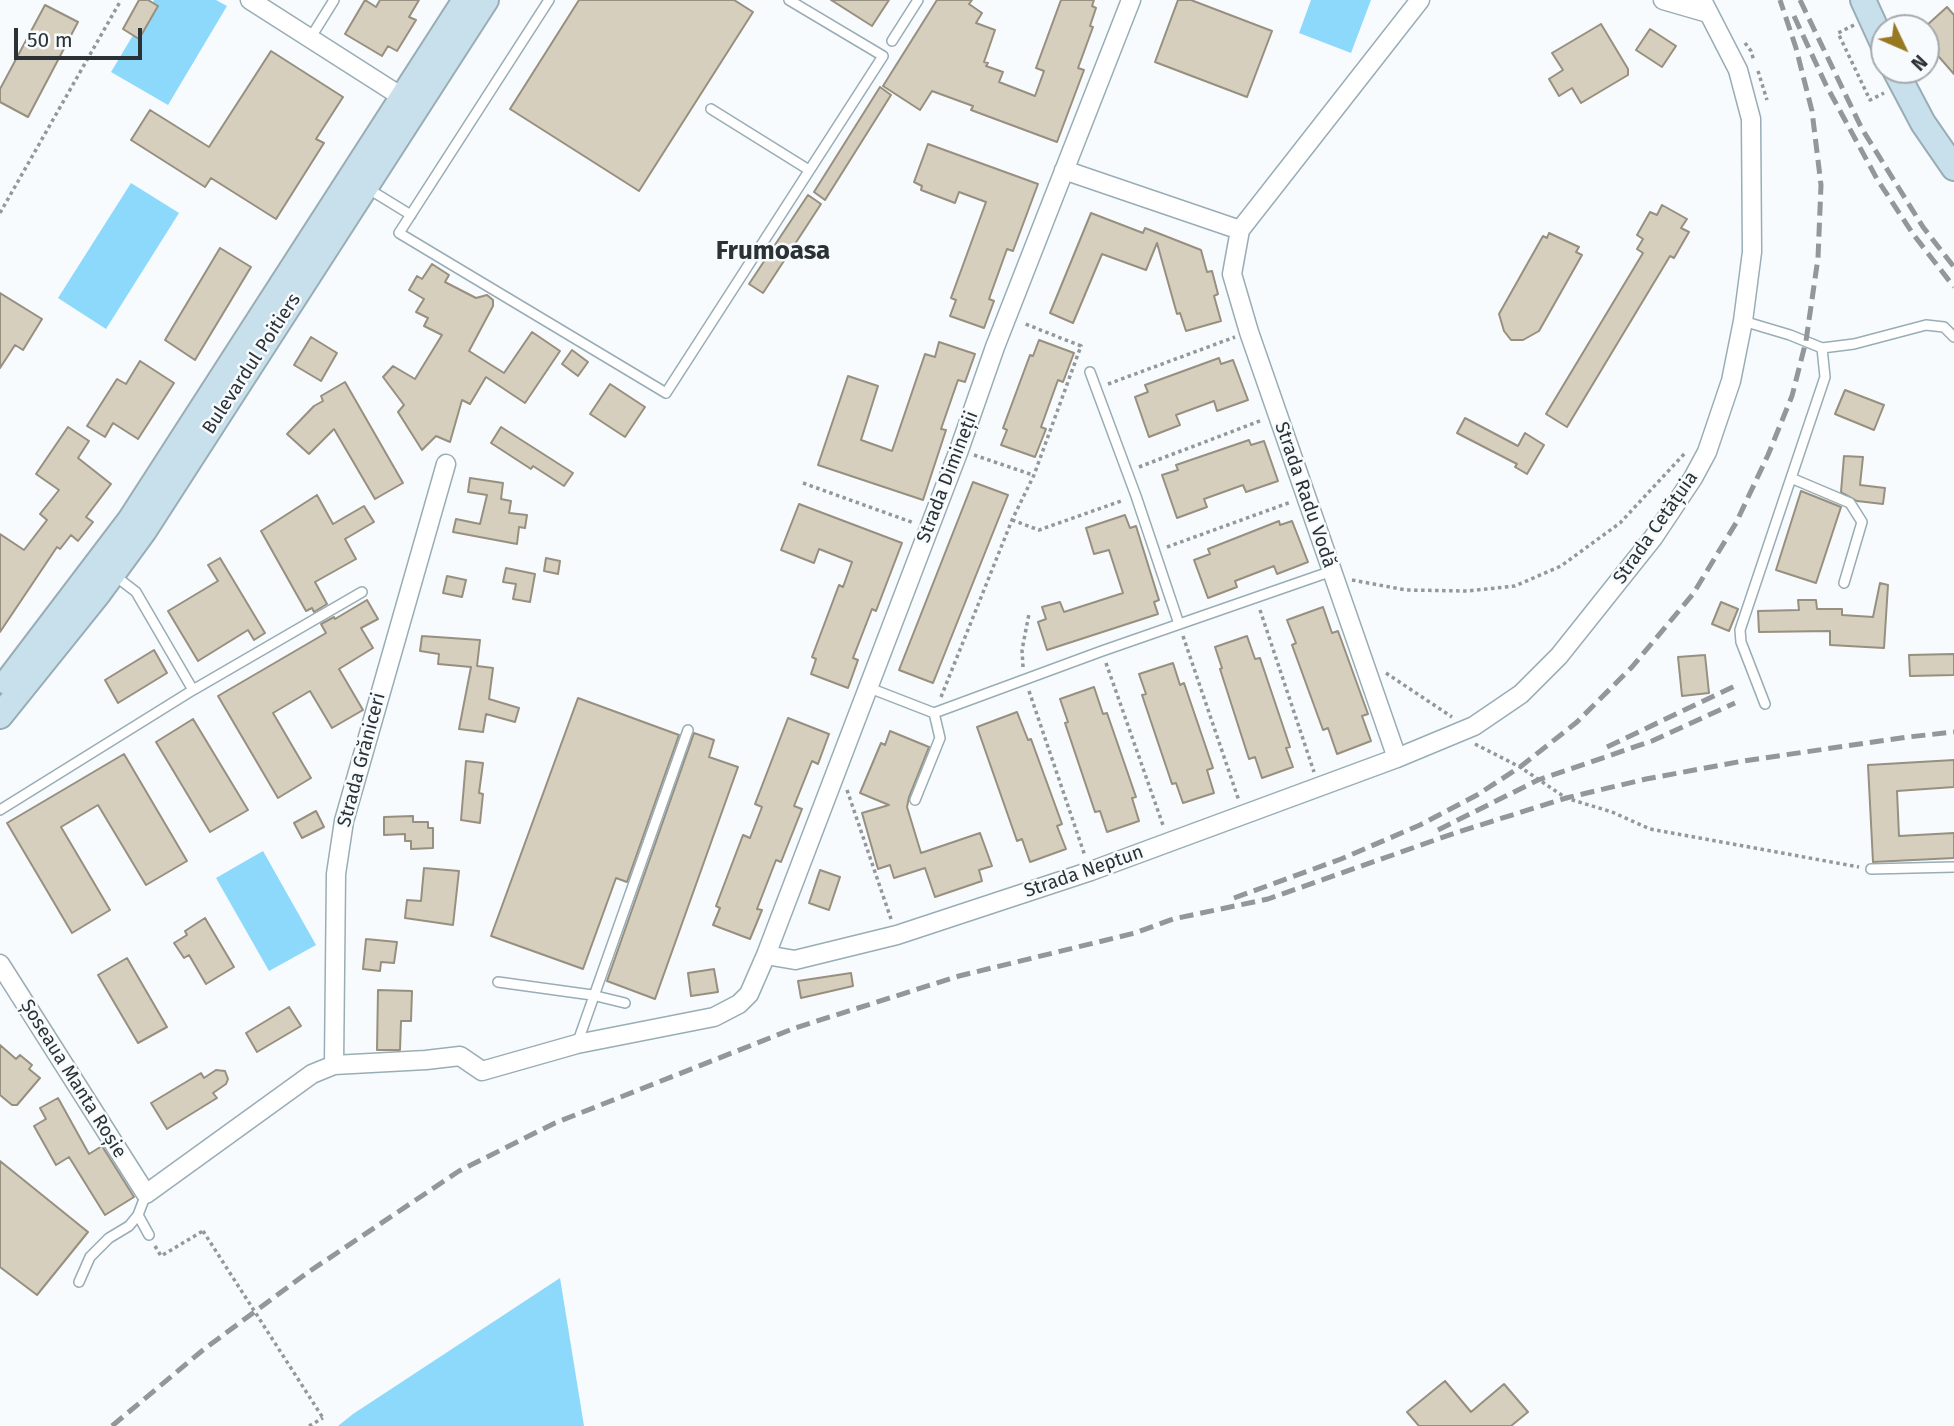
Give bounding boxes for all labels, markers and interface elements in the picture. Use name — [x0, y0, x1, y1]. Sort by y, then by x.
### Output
scale bar — [18, 14, 145, 58]
north arrow — [1870, 14, 1940, 84]
text: 50 m — [27, 27, 73, 53]
text: N — [1906, 50, 1932, 75]
district label: Frumoasa — [716, 236, 830, 268]
street label: Bulevardul Poitiers — [198, 289, 306, 439]
street label: Strada Dimineții — [912, 408, 984, 546]
street label: Strada Radu Vodă — [1269, 419, 1341, 571]
street label: Strada Cetățuia — [1609, 467, 1703, 589]
street label: Strada Grăniceri — [333, 690, 391, 830]
street label: Strada Neptun — [1021, 841, 1147, 903]
street label: Șoseaua Manta Roșie — [15, 996, 131, 1162]

